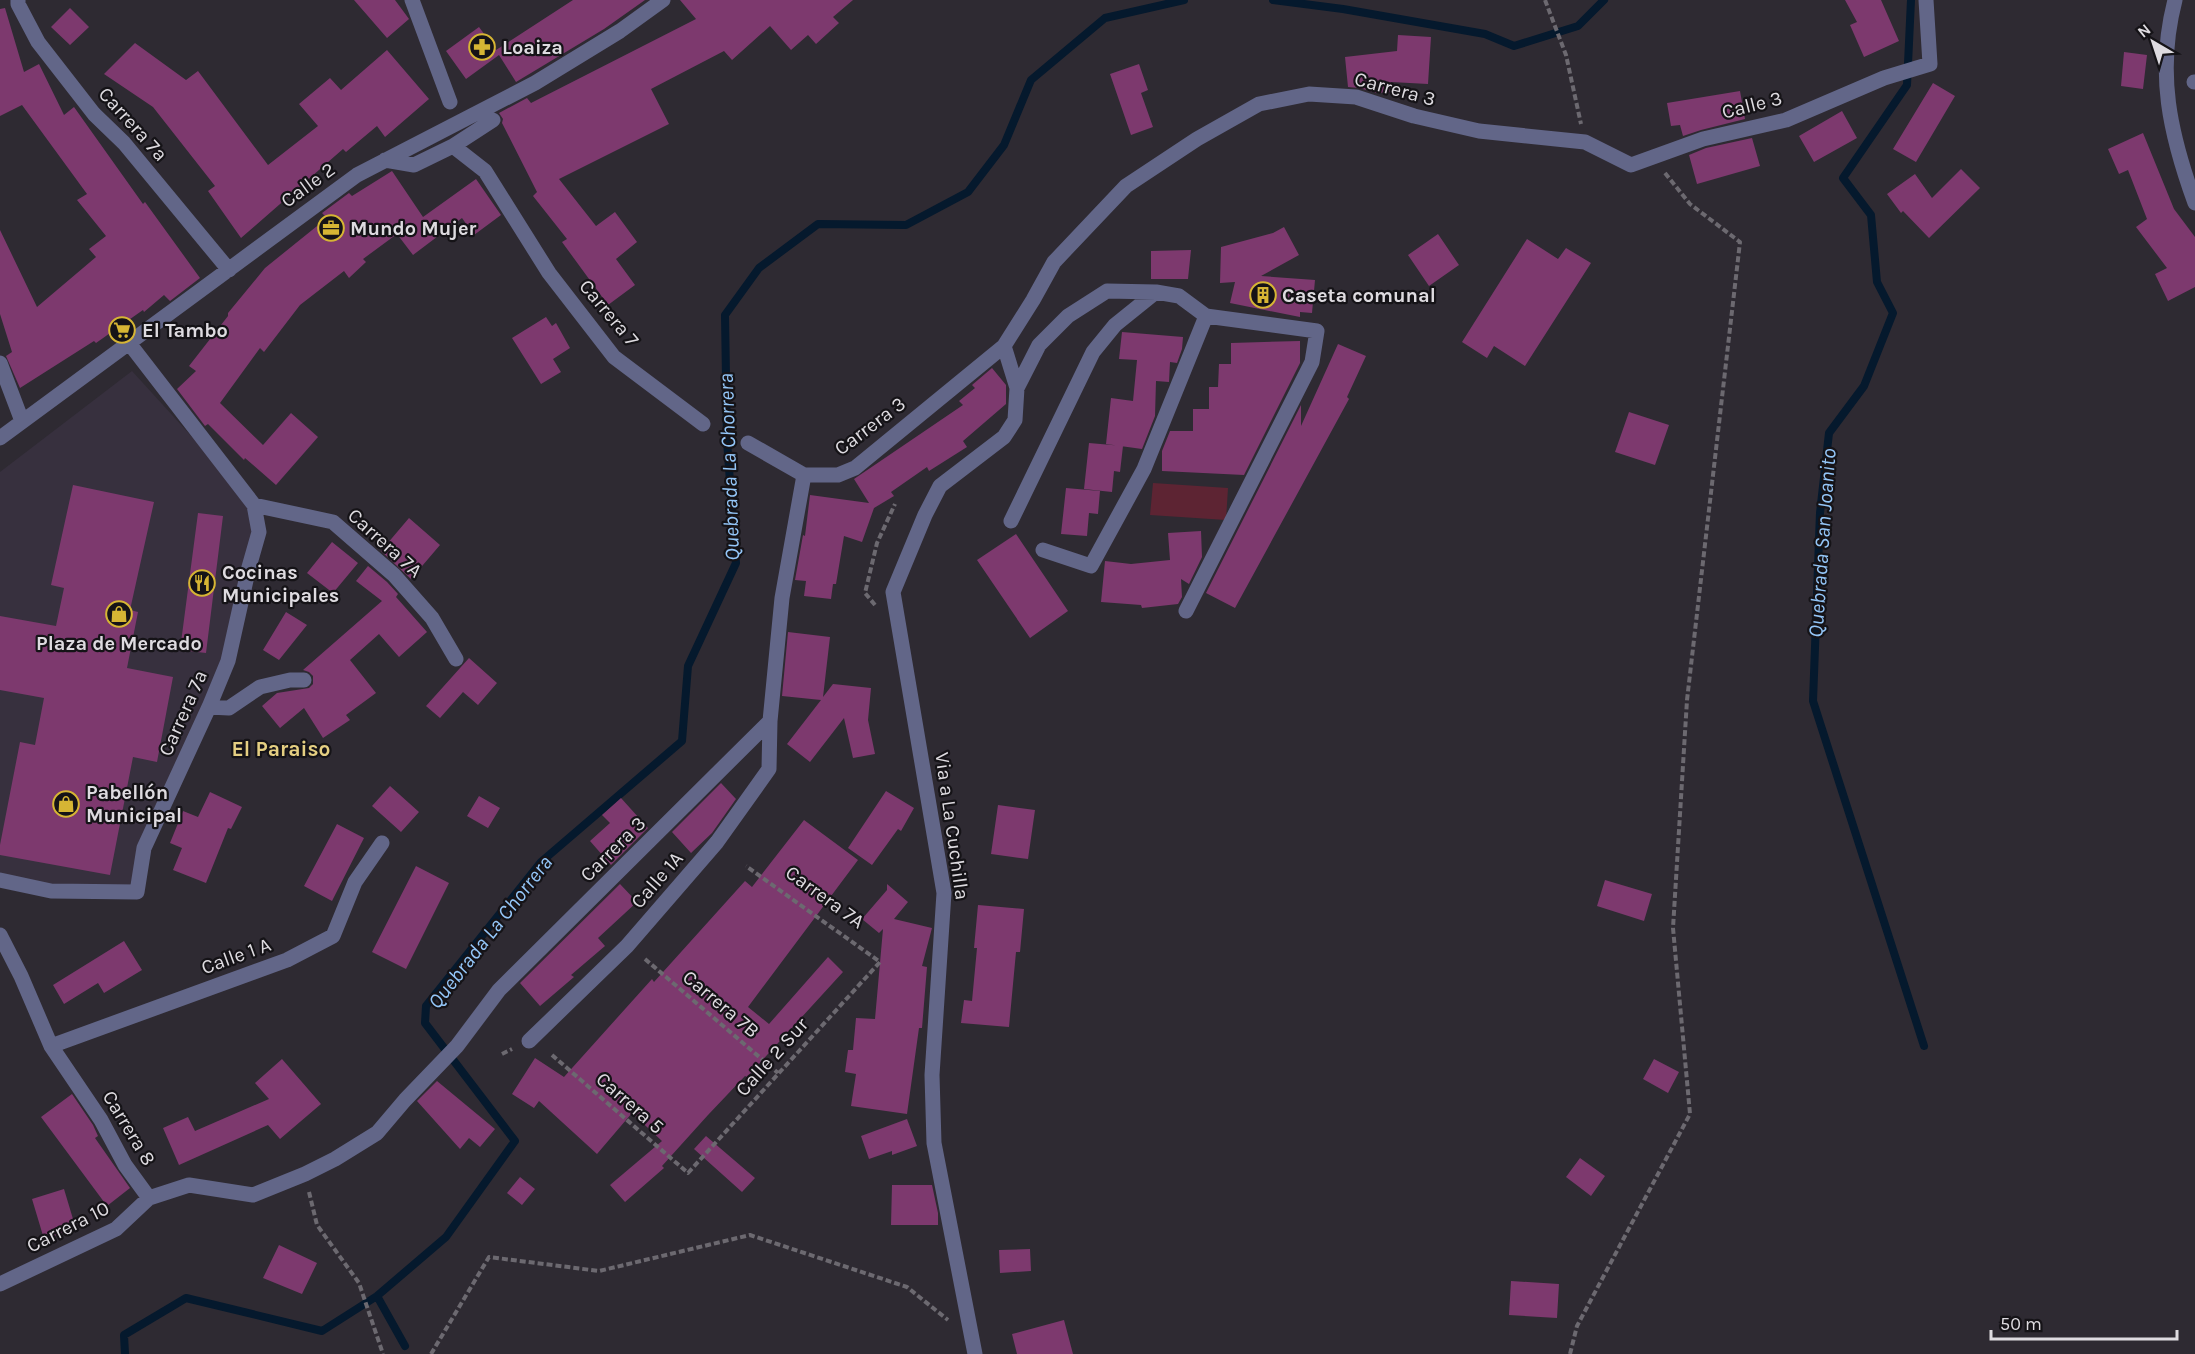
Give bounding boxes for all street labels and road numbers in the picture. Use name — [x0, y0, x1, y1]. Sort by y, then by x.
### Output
street label: Carrera 3 — [1352, 67, 1438, 111]
street label: Carrera 7a — [94, 82, 172, 166]
street label: Calle 3 — [1719, 86, 1785, 124]
street label: Calle 2 — [277, 158, 339, 212]
street label: Carrera 7 — [574, 275, 644, 352]
street label: Carrera 3 — [830, 392, 910, 460]
street label: Carrera 7A — [343, 504, 427, 582]
street label: Carrera 7a — [154, 667, 212, 759]
street label: Via a La Cuchilla — [930, 751, 974, 901]
street label: Carrera 3 — [576, 812, 650, 886]
street label: Calle 1A — [626, 847, 688, 913]
street label: Carrera 7A — [781, 861, 869, 933]
street label: Calle 1 A — [198, 933, 274, 979]
street label: Carrera 7B — [678, 965, 764, 1043]
street label: Calle 2 Sur — [731, 1013, 814, 1101]
street label: Carrera 5 — [591, 1067, 669, 1139]
street label: Carrera 8 — [98, 1086, 160, 1170]
street label: Carrera 10 — [23, 1196, 113, 1258]

